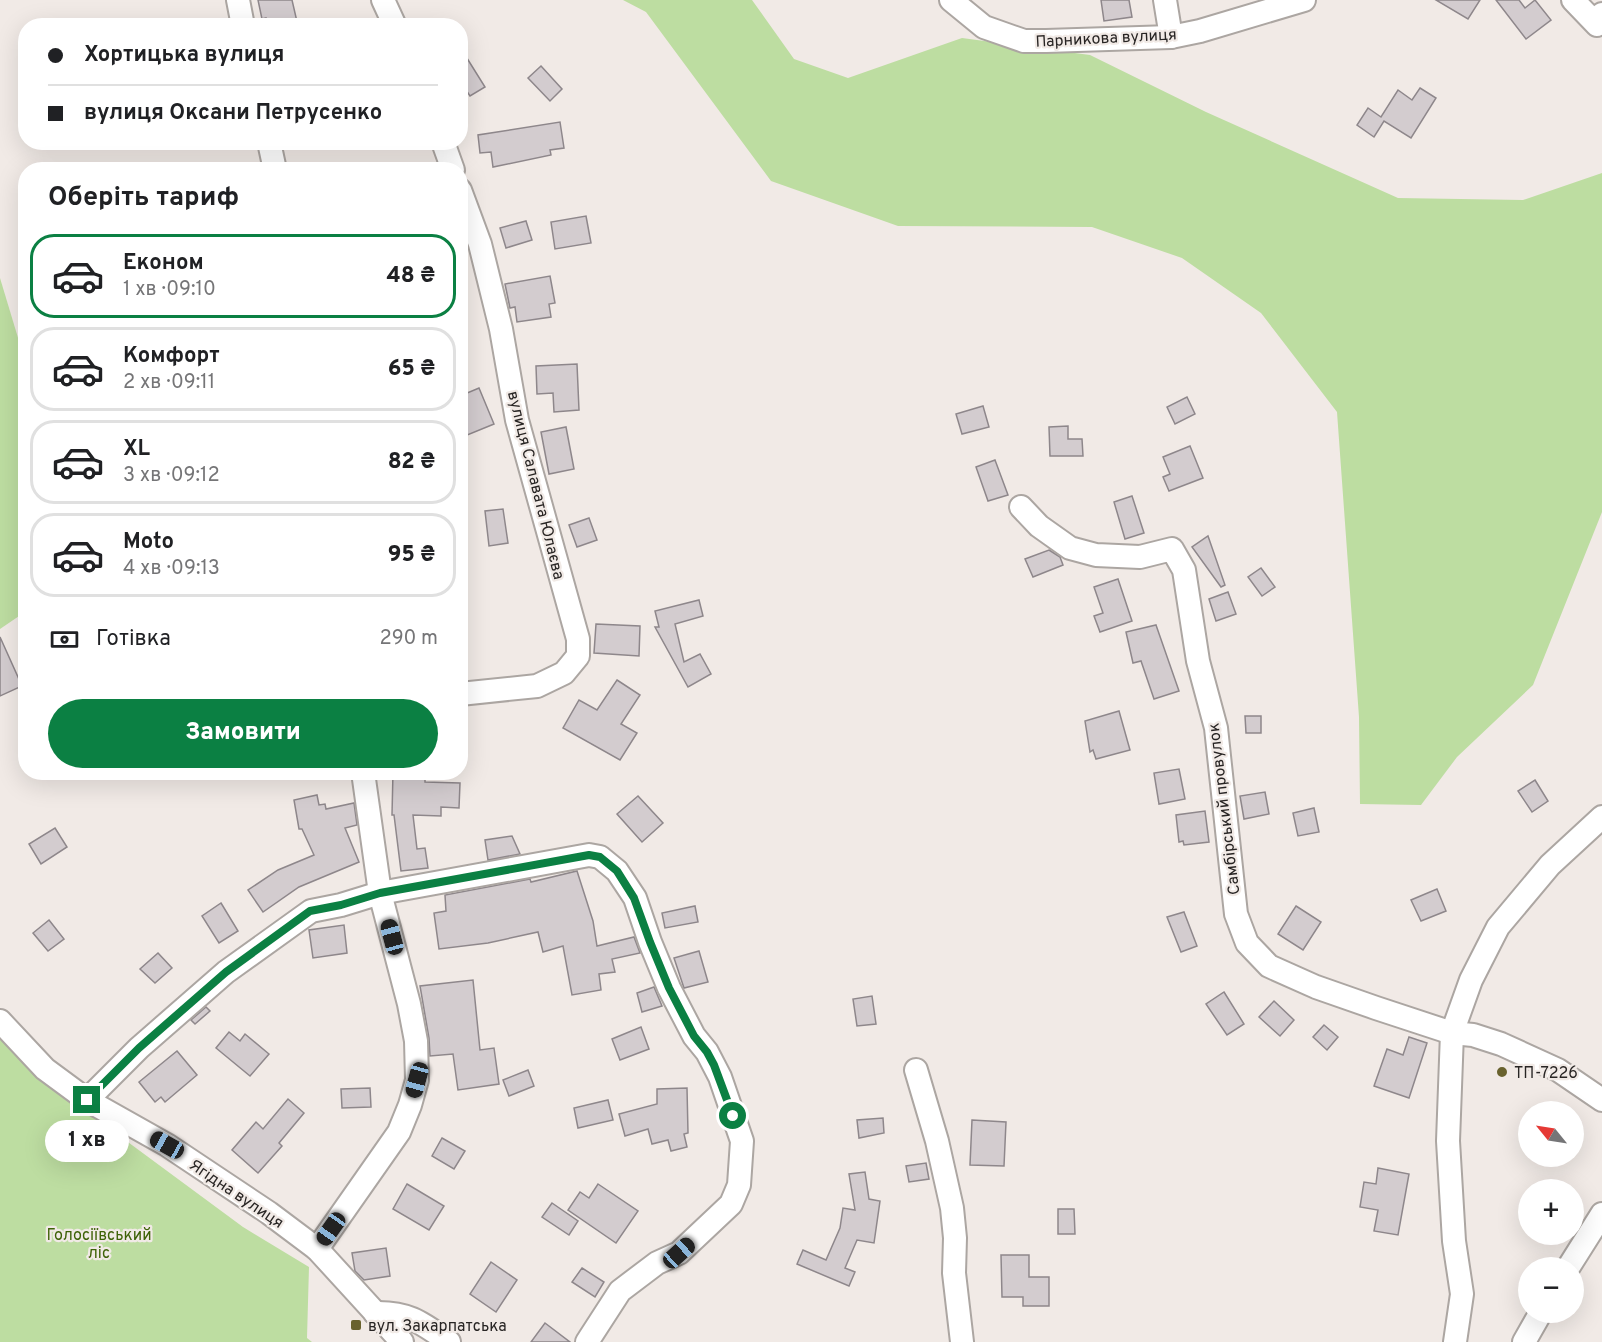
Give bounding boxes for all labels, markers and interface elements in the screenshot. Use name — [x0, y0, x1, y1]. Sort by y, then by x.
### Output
street label: Парникова вулиця — [1035, 25, 1177, 53]
text: Хортицька вулиця — [84, 42, 284, 69]
text: вулиця Оксани Петрусенко — [84, 100, 382, 127]
text: Оберіть тариф — [48, 181, 239, 215]
icon: car — [51, 249, 105, 303]
text: Економ — [123, 250, 204, 277]
text: 48 ₴ — [387, 263, 435, 290]
text: 1 хв · 09:10 — [123, 277, 216, 303]
icon: car — [51, 342, 105, 396]
text: Комфорт — [123, 343, 220, 370]
text: 65 ₴ — [388, 356, 435, 383]
text: 2 хв · 09:11 — [123, 370, 215, 396]
street label: вулиця Салавата Юлаєва — [502, 389, 568, 582]
icon: car — [51, 435, 105, 489]
text: XL — [123, 436, 150, 463]
text: 82 ₴ — [388, 449, 435, 476]
text: 3 хв · 09:12 — [123, 463, 220, 489]
icon: car — [51, 528, 105, 582]
text: Moto — [123, 529, 174, 556]
text: 95 ₴ — [388, 542, 435, 569]
text: 4 хв · 09:13 — [123, 556, 220, 582]
icon: cash — [48, 623, 81, 656]
text: Готівка — [96, 626, 171, 653]
text: 290 m — [380, 626, 438, 652]
button: Замовити — [48, 699, 438, 768]
street label: Самбірський провулок — [1205, 722, 1245, 896]
car — [379, 917, 405, 957]
car — [404, 1060, 430, 1100]
place label: ТП-7226 — [1514, 1064, 1578, 1084]
marker: ТП-7226 — [1495, 1065, 1509, 1079]
route end — [73, 1086, 100, 1113]
north arrow — [1518, 1101, 1584, 1167]
map controls — [1518, 1101, 1584, 1323]
route start — [719, 1102, 746, 1129]
callout: 1 хв — [45, 1121, 129, 1163]
text: 1 хв — [68, 1128, 106, 1154]
car — [147, 1128, 187, 1162]
street label: Ягідна вулиця — [185, 1156, 287, 1234]
button: + — [1518, 1179, 1584, 1245]
car — [313, 1209, 349, 1249]
park label: Голосіївський ліс — [46, 1226, 152, 1264]
car — [660, 1234, 698, 1272]
button: − — [1518, 1257, 1584, 1323]
place label: вул. Закарпатська — [368, 1317, 507, 1337]
marker: вул. Закарпатська — [349, 1318, 363, 1332]

